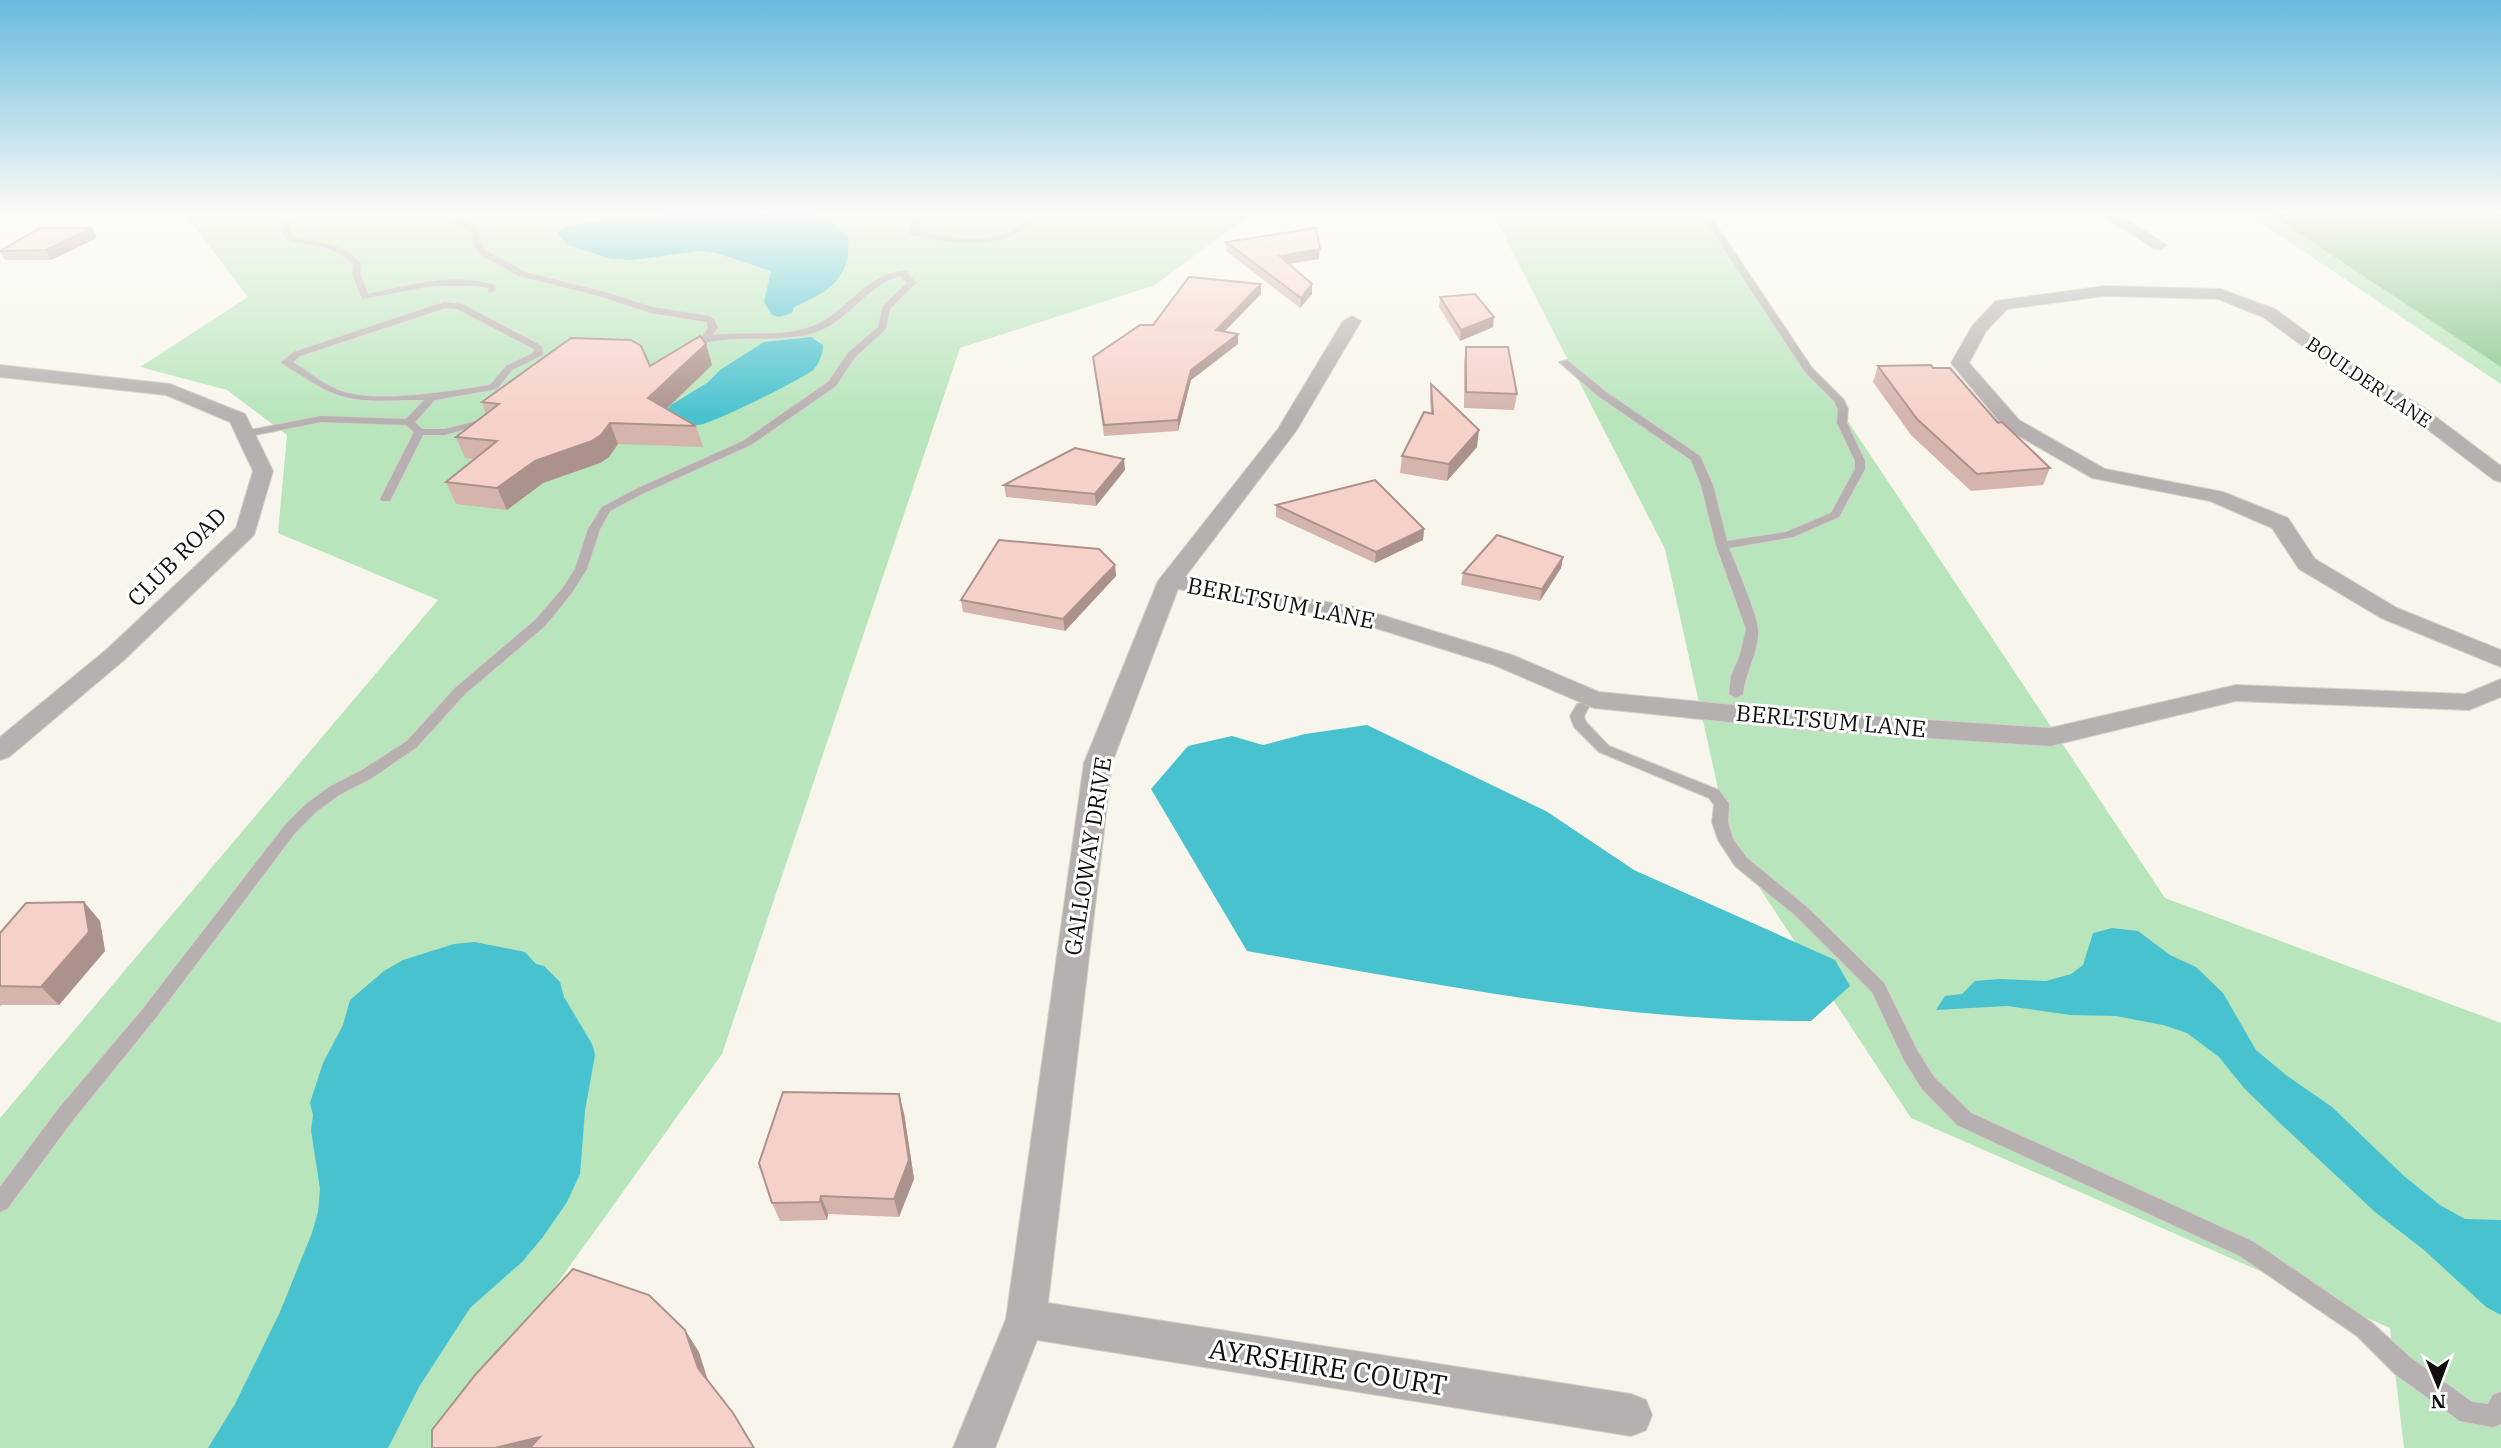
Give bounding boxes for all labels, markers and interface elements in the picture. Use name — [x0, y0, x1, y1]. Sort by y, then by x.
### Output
street label: BOULDER LANE — [2302, 331, 2436, 433]
street label: CLUB ROAD — [120, 500, 232, 612]
street label: BERLTSUM LANE — [1185, 569, 1378, 635]
street label: BERLTSUM LANE — [1735, 697, 1927, 743]
street label: GALLOWAY DRIVE — [1056, 754, 1118, 957]
street label: AYRSHIRE COURT — [1206, 1329, 1450, 1404]
north arrow — [2403, 1350, 2473, 1420]
text: N — [2431, 1390, 2446, 1414]

